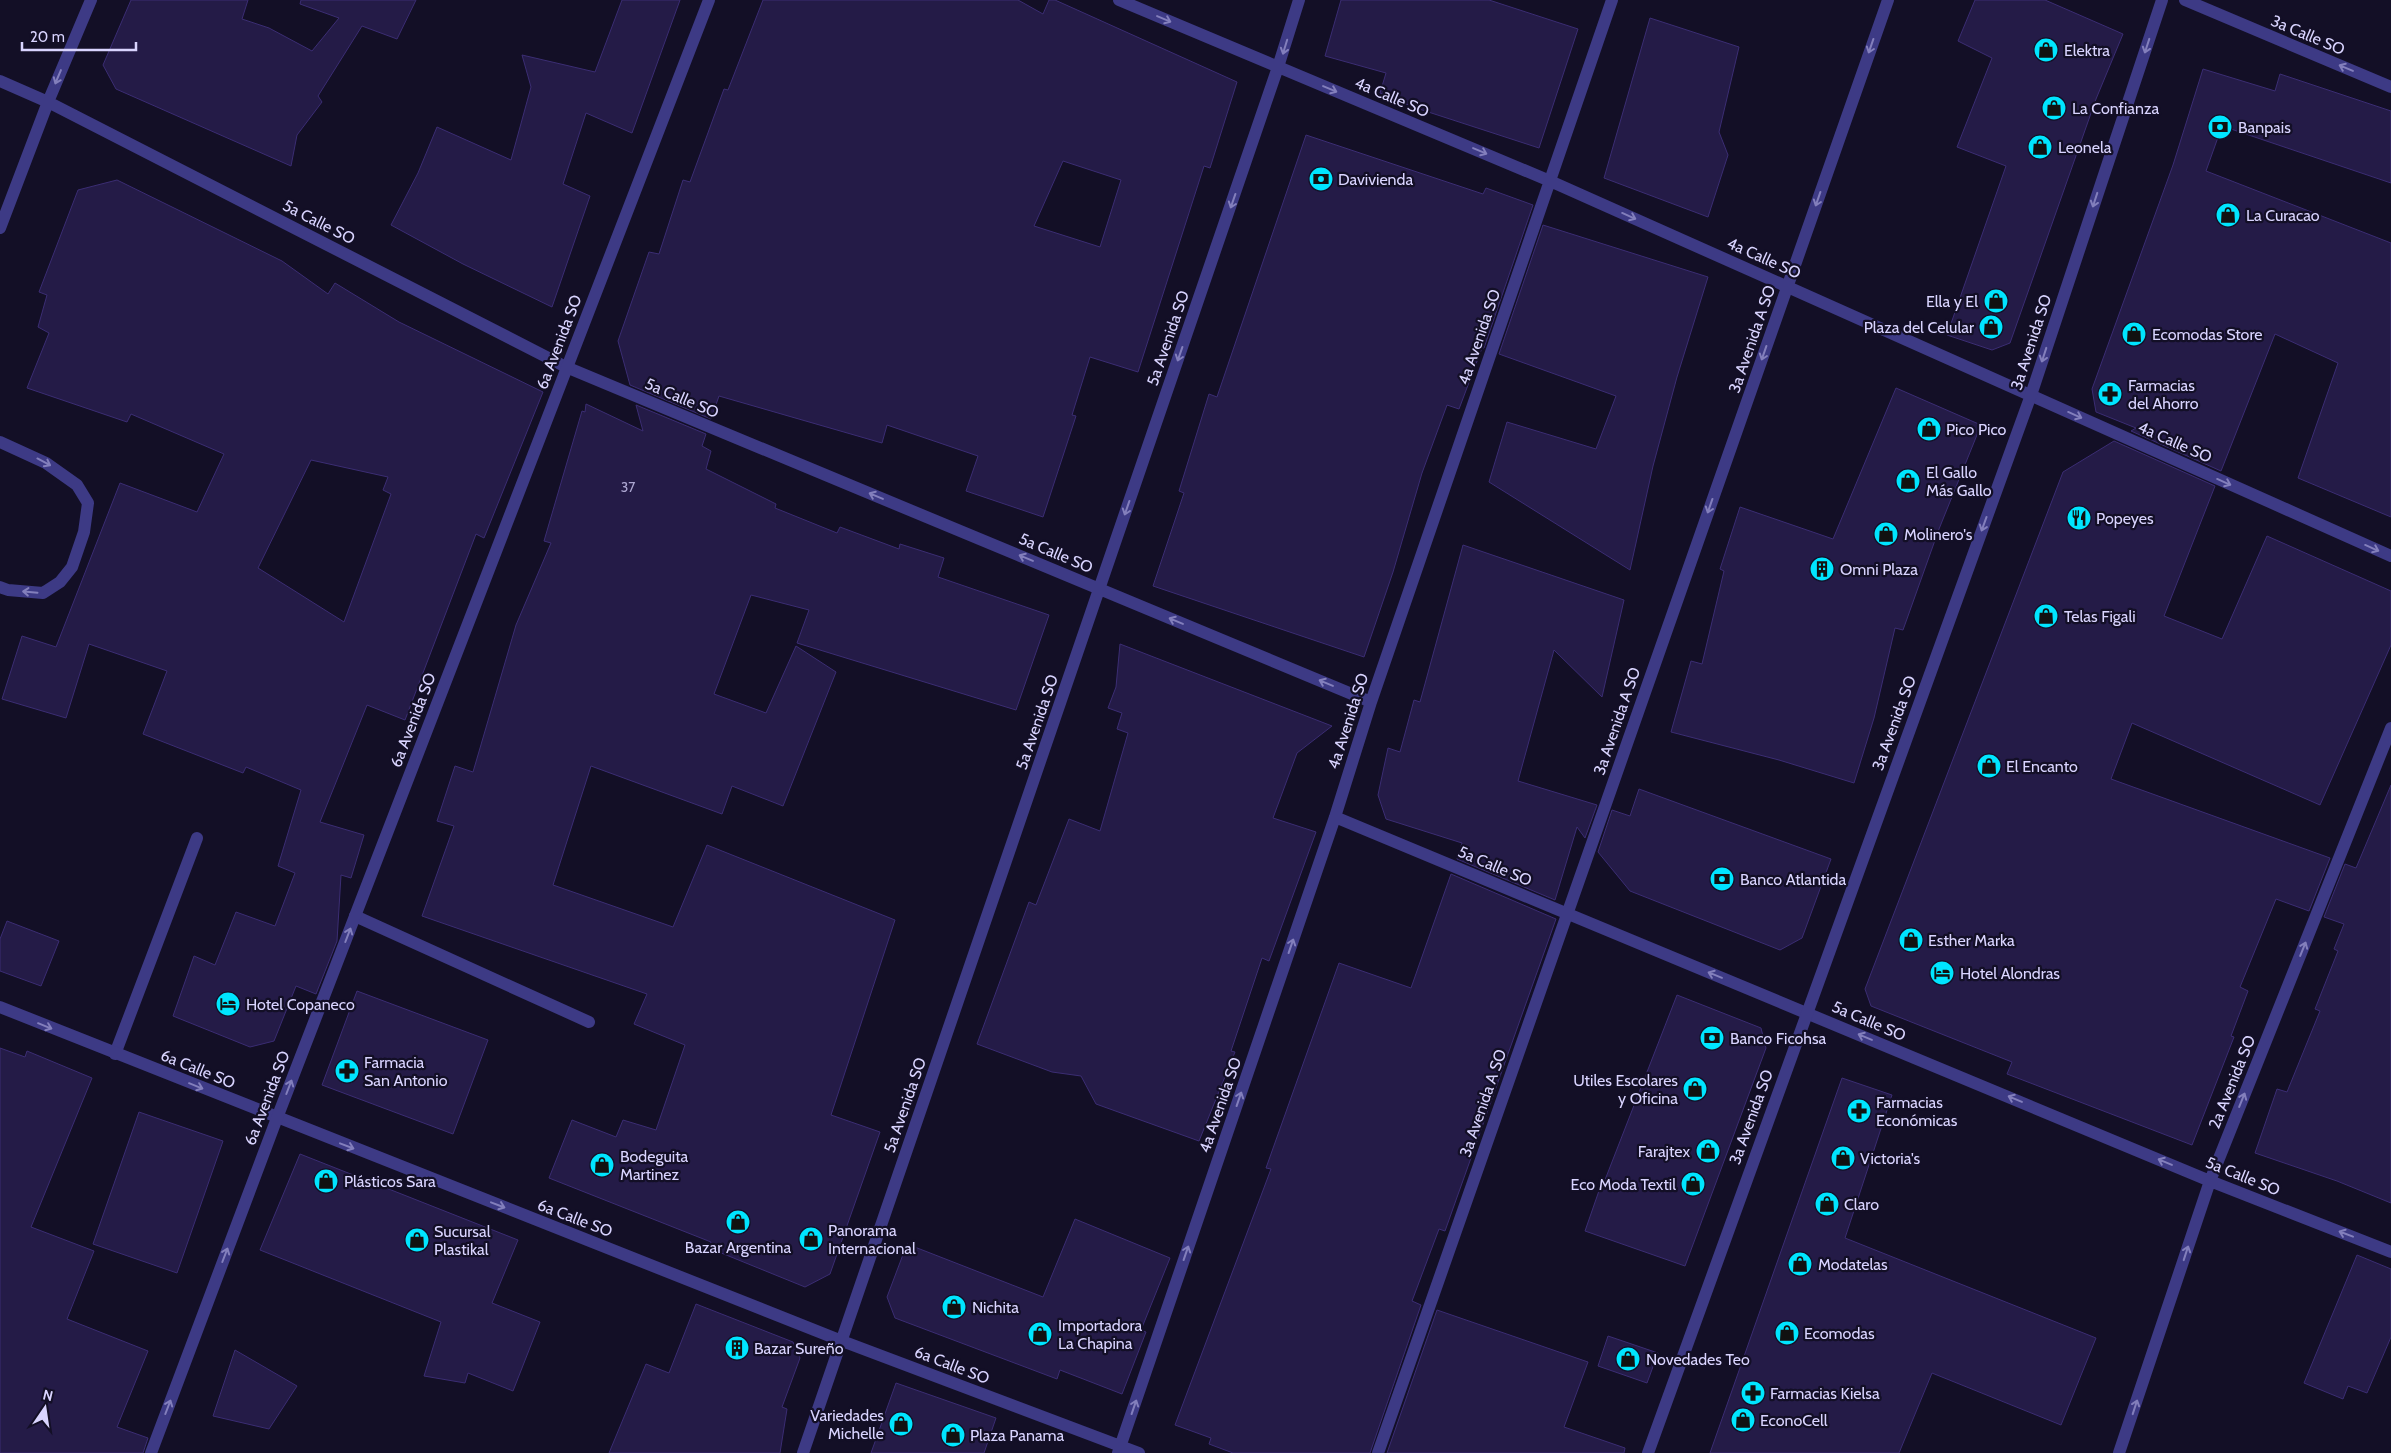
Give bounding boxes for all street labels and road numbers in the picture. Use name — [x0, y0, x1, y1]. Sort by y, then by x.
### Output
street label: 3a Calle SO — [2268, 11, 2348, 59]
street label: 4a Calle SO — [1352, 73, 1432, 121]
street label: 5a Calle SO — [280, 196, 358, 248]
street label: 4a Calle SO — [1724, 233, 1804, 283]
street label: 3a Avenida A SO — [1725, 283, 1779, 395]
street label: 4a Avenida SO — [1454, 287, 1504, 387]
street label: 5a Avenida SO — [1143, 288, 1193, 388]
street label: 6a Avenida SO — [532, 292, 586, 392]
street label: 3a Avenida SO — [2007, 292, 2055, 392]
street label: 5a Calle SO — [642, 374, 722, 422]
street label: 4a Calle SO — [2135, 417, 2215, 467]
street label: 5a Calle SO — [1016, 529, 1096, 577]
street label: 3a Avenida A SO — [1590, 665, 1644, 777]
street label: 6a Avenida SO — [386, 670, 440, 770]
street label: 4a Avenida SO — [1324, 671, 1372, 771]
street label: 5a Avenida SO — [1012, 672, 1062, 772]
street label: 3a Avenida SO — [1868, 673, 1920, 773]
street label: 5a Calle SO — [1455, 842, 1535, 890]
street label: 5a Calle SO — [1829, 997, 1909, 1045]
street label: 2a Avenida SO — [2205, 1033, 2259, 1131]
street label: 6a Calle SO — [158, 1045, 238, 1093]
street label: 3a Avenida A SO — [1456, 1047, 1510, 1159]
street label: 6a Avenida SO — [240, 1048, 294, 1148]
street label: 5a Avenida SO — [880, 1055, 930, 1155]
street label: 4a Avenida SO — [1195, 1055, 1245, 1155]
street label: 3a Avenida SO — [1725, 1067, 1777, 1167]
street label: 5a Calle SO — [2203, 1153, 2283, 1199]
street label: 6a Calle SO — [535, 1195, 615, 1241]
street label: 6a Calle SO — [912, 1342, 992, 1388]

